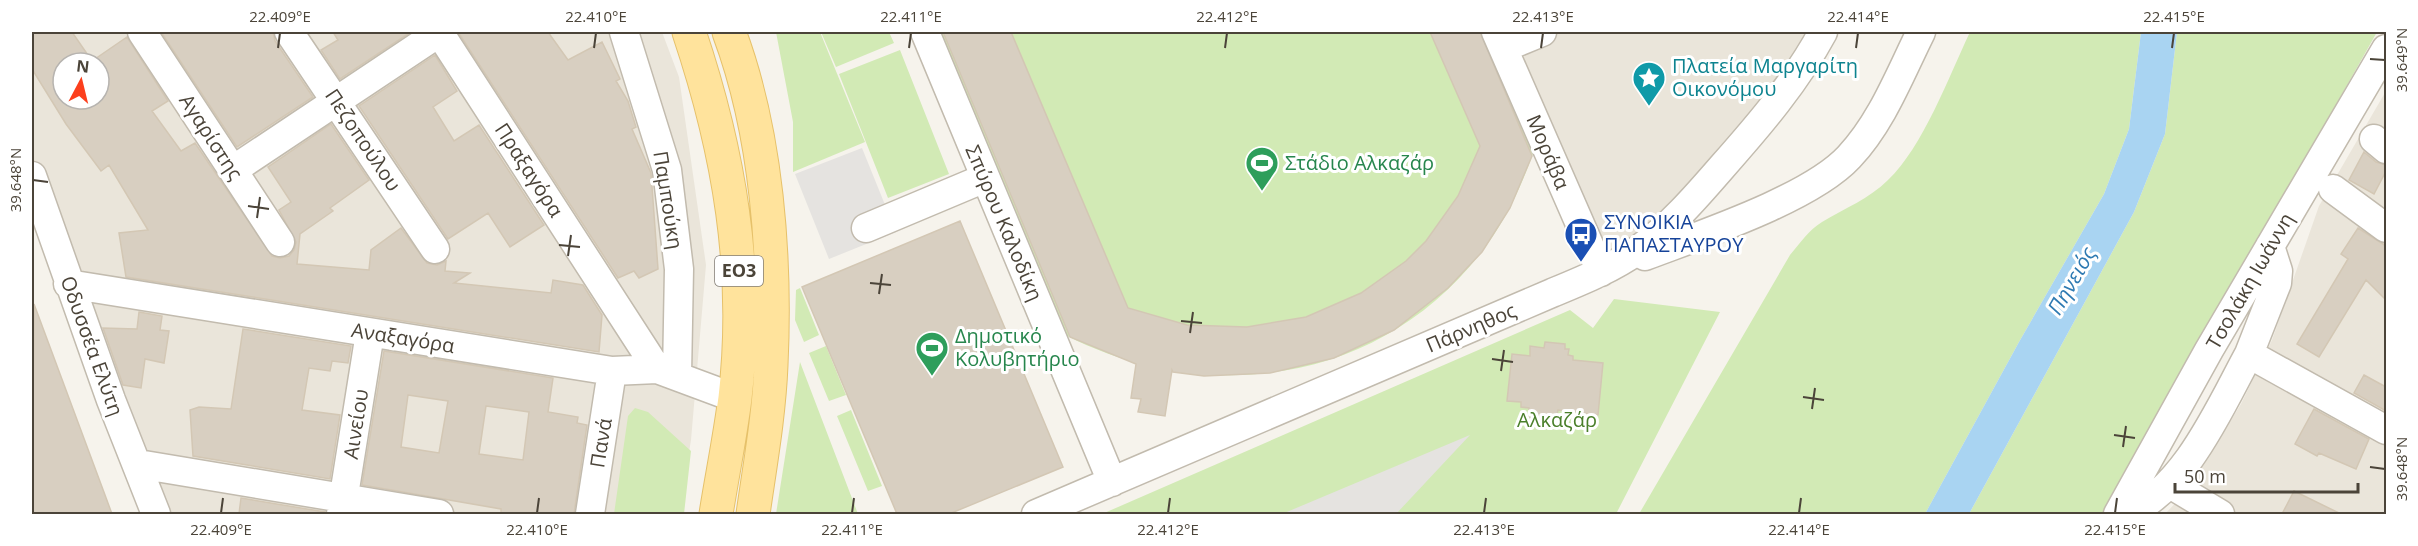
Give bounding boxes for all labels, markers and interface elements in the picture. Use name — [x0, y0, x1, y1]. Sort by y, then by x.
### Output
text: 22.409°E — [249, 6, 311, 26]
text: 22.410°E — [565, 6, 627, 26]
text: 22.411°E — [880, 6, 942, 26]
text: 22.412°E — [1196, 6, 1258, 26]
text: 22.413°E — [1512, 6, 1574, 26]
text: 22.414°E — [1827, 6, 1889, 26]
text: 22.415°E — [2143, 6, 2205, 26]
text: 39.649°N — [2391, 28, 2411, 92]
north arrow — [51, 51, 111, 111]
place label: Πλατεία Μαργαρίτη Οικονόμου — [1672, 52, 1858, 102]
text: N — [75, 54, 91, 78]
place icon: Πλατεία Μαργαρίτη Οικονόμου — [1631, 60, 1667, 107]
street label: Πεζοπούλου — [319, 83, 408, 196]
street label: Αγαρίστης — [174, 88, 249, 185]
street label: Μοράβα — [1521, 110, 1576, 193]
street label: Πραξαγόρα — [489, 118, 570, 222]
street label: Σπύρου Καλοδίκη — [959, 141, 1049, 305]
sports icon: Στάδιο Αλκαζάρ — [1244, 145, 1280, 192]
text: 39.648°N — [5, 148, 25, 212]
street label: Παμπούκη — [647, 149, 690, 251]
place label: Στάδιο Αλκαζάρ — [1285, 149, 1434, 176]
place label: ΣΥΝΟΙΚΙΑ ΠΑΠΑΣΤΑΥΡΟΥ — [1604, 208, 1744, 258]
street label: Τσολάκη Ιωάννη — [2200, 208, 2300, 354]
bus stop icon: ΣΥΝΟΙΚΙΑ ΠΑΠΑΣΤΑΥΡΟΥ — [1563, 216, 1599, 263]
water label: Πηνειός — [2041, 241, 2102, 319]
road number: ΕΟ3 — [715, 256, 763, 286]
street label: Οδυσσέα Ελύτη — [55, 272, 130, 419]
street label: Πάρνηθος — [1422, 296, 1520, 359]
street label: Αναξαγόρα — [350, 316, 456, 359]
place label: Δημοτικό Κολυβητήριο — [955, 322, 1080, 372]
sports icon: Δημοτικό Κολυβητήριο — [914, 330, 950, 377]
street label: Αινείου — [337, 387, 374, 461]
park label: Αλκαζάρ — [1517, 406, 1597, 433]
street label: Πανά — [583, 416, 618, 470]
text: 39.648°N — [2391, 437, 2411, 501]
scale bar — [2175, 456, 2358, 494]
text: 50 m — [2184, 464, 2226, 488]
text: 22.409°E — [190, 519, 252, 539]
text: 22.410°E — [506, 519, 568, 539]
text: 22.411°E — [821, 519, 883, 539]
text: 22.412°E — [1137, 519, 1199, 539]
text: 22.413°E — [1453, 519, 1515, 539]
text: 22.414°E — [1768, 519, 1830, 539]
text: 22.415°E — [2084, 519, 2146, 539]

